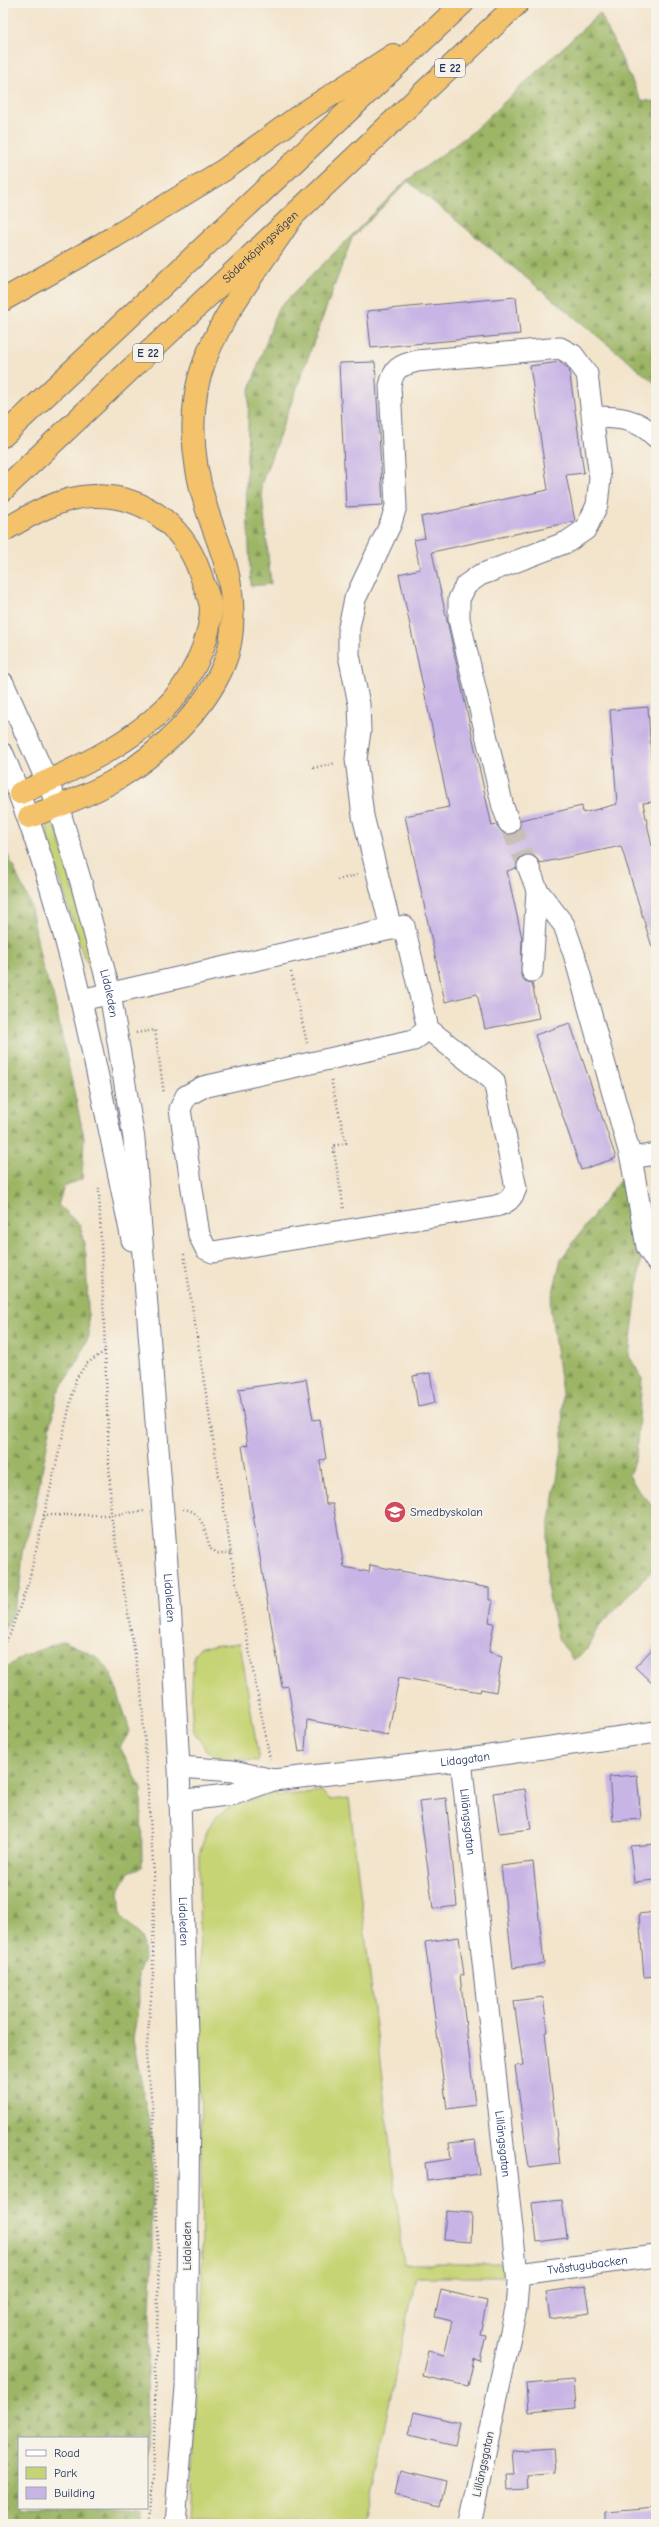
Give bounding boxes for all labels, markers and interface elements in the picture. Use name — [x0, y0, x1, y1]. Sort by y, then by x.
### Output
road number: E 22 — [435, 59, 465, 77]
street label: Söderköpingsvägen — [219, 208, 301, 286]
road number: E 22 — [133, 344, 163, 362]
street label: Lidaleden — [97, 968, 121, 1018]
school or university icon: Smedbyskolan — [382, 1499, 408, 1525]
place label: Smedbyskolan — [410, 1505, 483, 1519]
street label: Lidaleden — [161, 1573, 178, 1623]
street label: Lidagatan — [440, 1749, 491, 1769]
street label: Lillängsgatan — [457, 1788, 478, 1856]
street label: Lidaleden — [176, 1897, 191, 1946]
street label: Lillängsgatan — [492, 2110, 513, 2178]
street label: Lidaleden — [180, 2222, 194, 2270]
street label: Tvåstugubacken — [546, 2253, 628, 2277]
street label: Lillängsgatan — [469, 2430, 497, 2498]
legend — [18, 2437, 148, 2509]
text: Road — [54, 2446, 80, 2460]
text: Park — [54, 2466, 77, 2480]
text: Building — [54, 2486, 95, 2500]

